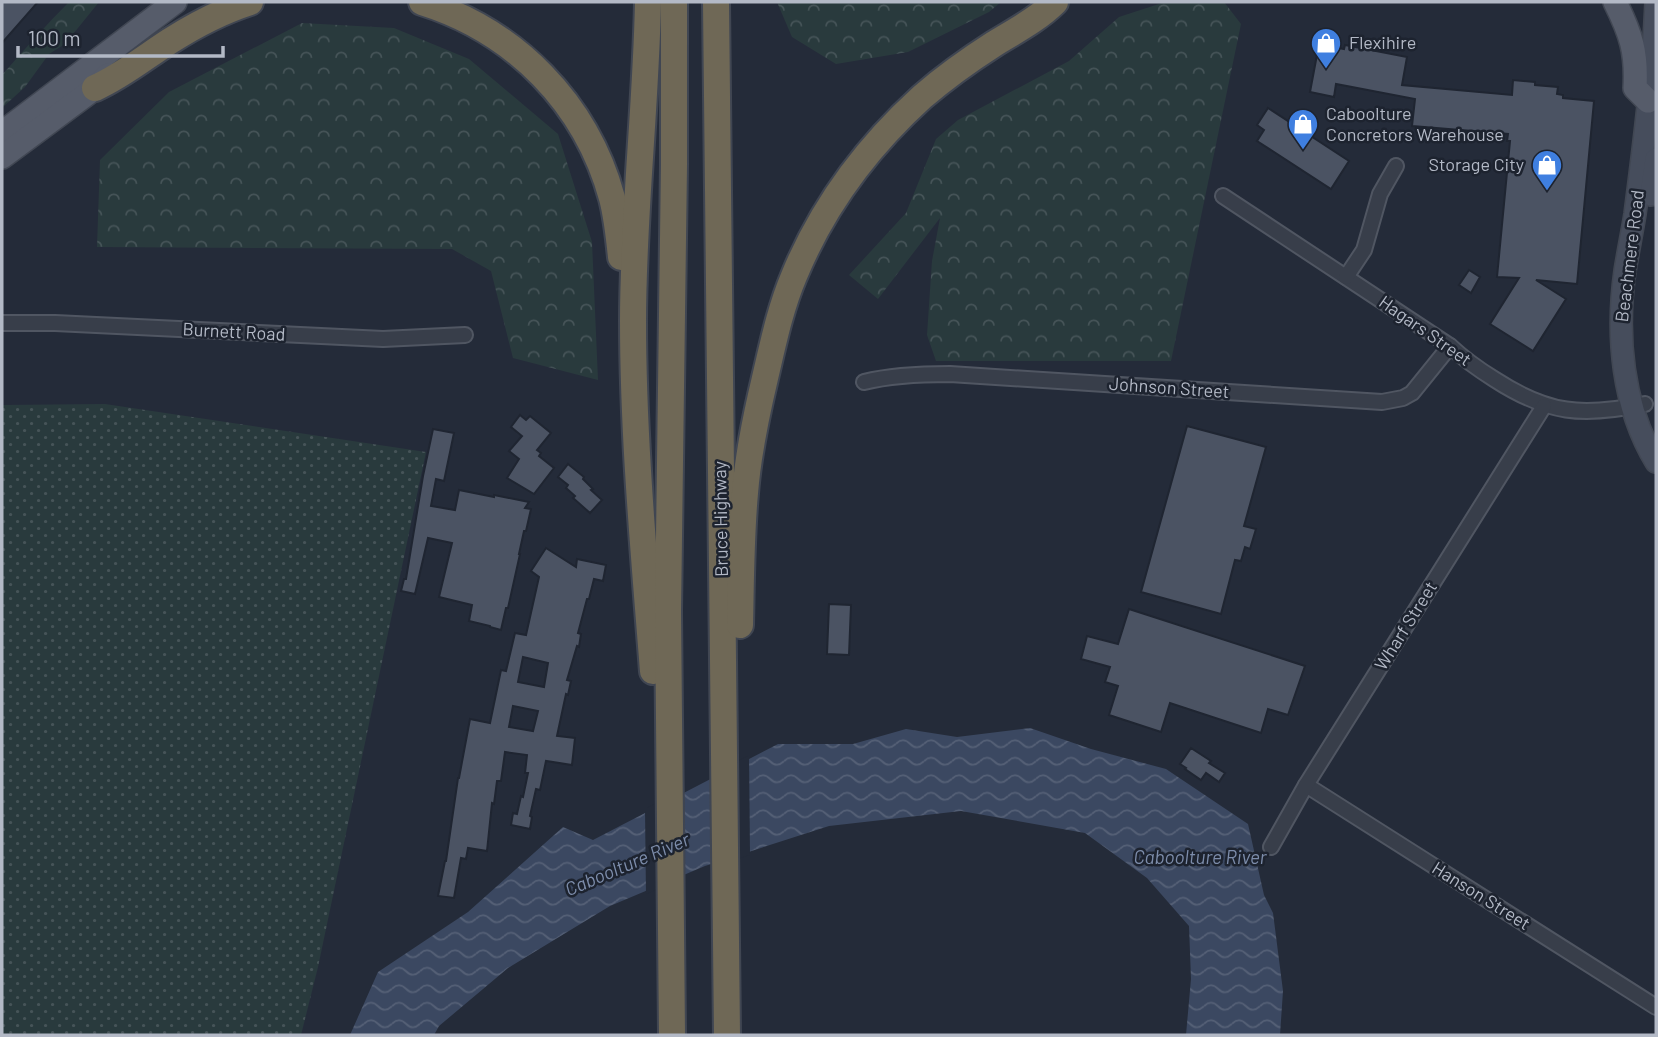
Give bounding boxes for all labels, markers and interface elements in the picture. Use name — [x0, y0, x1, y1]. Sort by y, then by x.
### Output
scale bar — [18, 14, 222, 58]
text: 100 m — [28, 25, 81, 50]
shop icon: Flexihire — [1309, 26, 1343, 70]
place label: Flexihire — [1349, 31, 1416, 53]
place label: Caboolture Concretors Warehouse — [1326, 102, 1504, 145]
shop icon: Caboolture Concretors Warehouse — [1286, 107, 1320, 151]
shop icon: Storage City — [1530, 148, 1564, 192]
place label: Storage City — [1428, 153, 1524, 175]
street label: Beachmere Road — [1610, 189, 1648, 323]
street label: Hagars Street — [1375, 290, 1476, 370]
street label: Burnett Road — [182, 317, 286, 345]
street label: Johnson Street — [1108, 372, 1230, 402]
street label: Bruce Highway — [708, 461, 732, 577]
street label: Wharf Street — [1369, 577, 1441, 674]
water label: Caboolture River — [561, 826, 694, 900]
water label: Caboolture River — [1133, 845, 1268, 868]
street label: Hanson Street — [1428, 856, 1535, 934]

